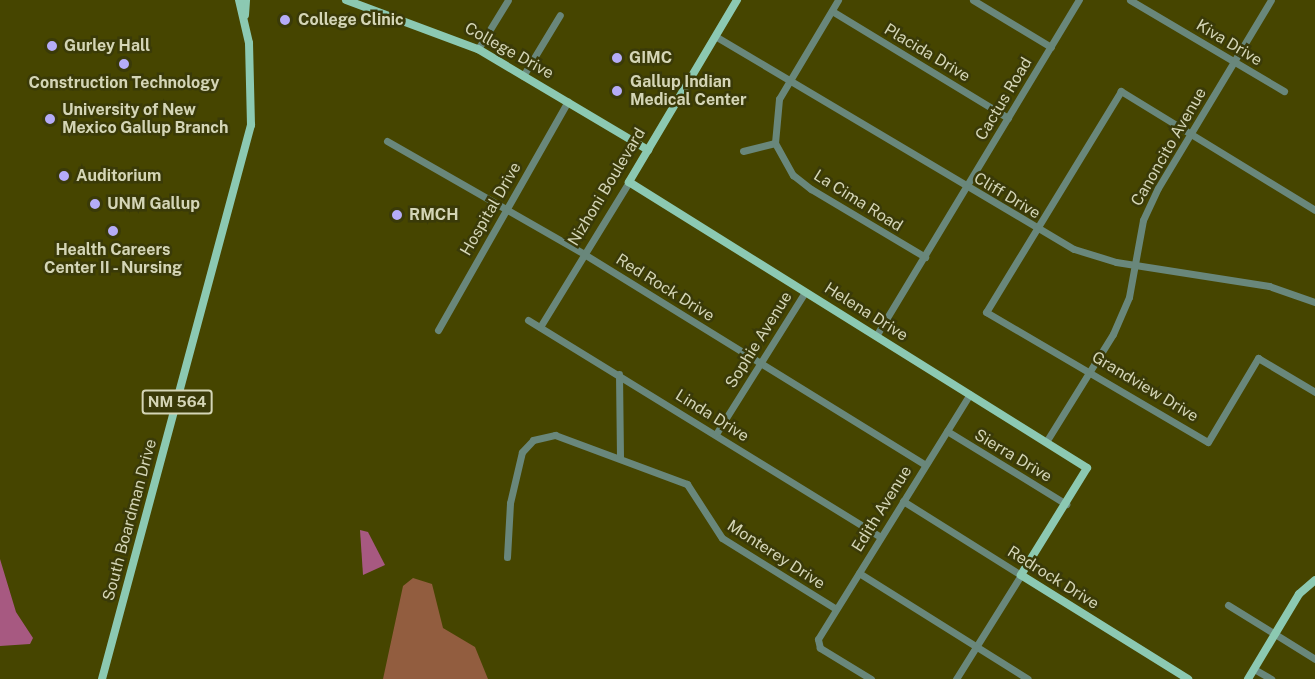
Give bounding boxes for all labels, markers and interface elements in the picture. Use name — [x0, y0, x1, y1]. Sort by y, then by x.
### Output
place label: College Clinic — [298, 10, 404, 30]
marker: College Clinic — [276, 11, 294, 29]
street label: Kiva Drive — [1192, 16, 1266, 70]
street label: College Drive — [461, 19, 557, 83]
street label: Placida Drive — [881, 20, 973, 86]
place label: Gurley Hall — [64, 36, 150, 56]
marker: Gurley Hall — [45, 39, 59, 53]
place label: GIMC — [629, 48, 672, 68]
marker: GIMC — [610, 51, 624, 65]
street label: Cactus Road — [972, 54, 1036, 144]
marker: Construction Technology — [117, 57, 131, 71]
place label: Gallup Indian Medical Center — [630, 72, 747, 110]
place label: Construction Technology — [29, 73, 219, 93]
marker: Gallup Indian Medical Center — [608, 82, 626, 100]
street label: Canoncito Avenue — [1127, 84, 1211, 210]
place label: University of New Mexico Gallup Branch — [62, 100, 229, 138]
marker: University of New Mexico Gallup Branch — [43, 112, 57, 126]
street label: Nizhoni Boulevard — [564, 125, 650, 249]
street label: Hospital Drive — [456, 159, 526, 259]
place label: Auditorium — [76, 166, 161, 186]
street label: La Cima Road — [810, 166, 906, 236]
marker: Auditorium — [57, 169, 71, 183]
street label: Cliff Drive — [970, 169, 1044, 223]
place label: UNM Gallup — [107, 194, 200, 214]
marker: UNM Gallup — [88, 197, 102, 211]
place label: RMCH — [409, 205, 459, 225]
marker: RMCH — [390, 208, 404, 222]
marker: Health Careers Center II - Nursing — [106, 224, 120, 238]
place label: Health Careers Center II - Nursing — [43, 240, 183, 278]
street label: Red Rock Drive — [612, 250, 718, 326]
street label: Helena Drive — [821, 279, 911, 345]
street label: Sophie Avenue — [722, 288, 796, 392]
street label: Grandview Drive — [1088, 348, 1202, 426]
street label: Linda Drive — [672, 386, 752, 446]
road number: NM 564 — [141, 390, 213, 414]
street label: Sierra Drive — [971, 425, 1055, 487]
street label: South Boardman Drive — [99, 437, 161, 603]
street label: Edith Avenue — [848, 462, 916, 556]
street label: Monterey Drive — [723, 516, 829, 594]
street label: Redrock Drive — [1004, 542, 1102, 614]

